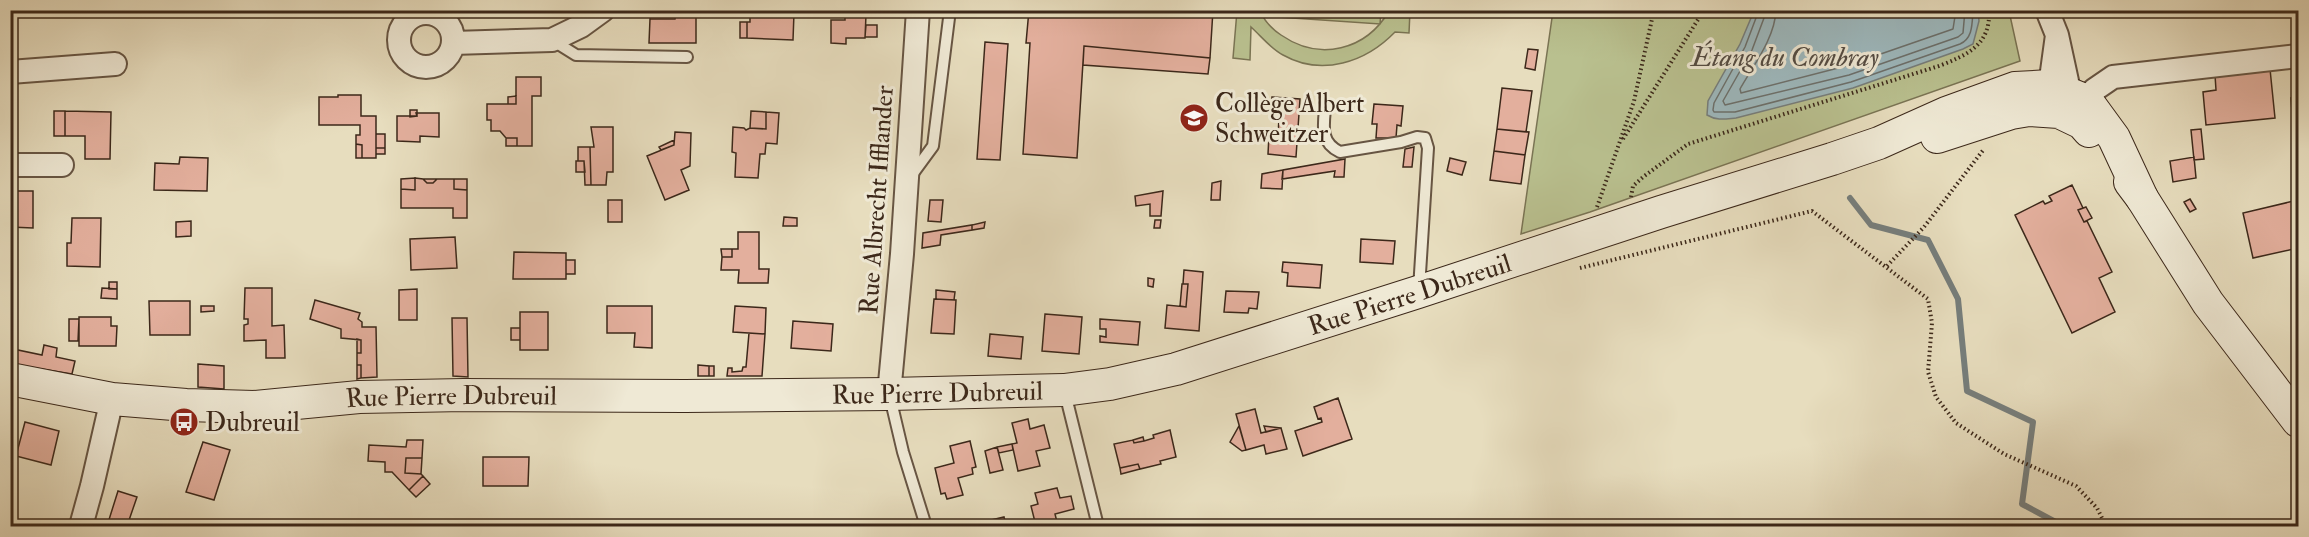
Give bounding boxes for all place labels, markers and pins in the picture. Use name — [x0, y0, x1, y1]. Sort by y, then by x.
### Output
place label: Collège Albert Schweitzer — [1215, 88, 1364, 150]
school or university icon: Collège Albert Schweitzer — [1178, 102, 1210, 134]
bus stop icon: Dubreuil — [168, 406, 200, 438]
place label: Dubreuil — [205, 407, 300, 439]

